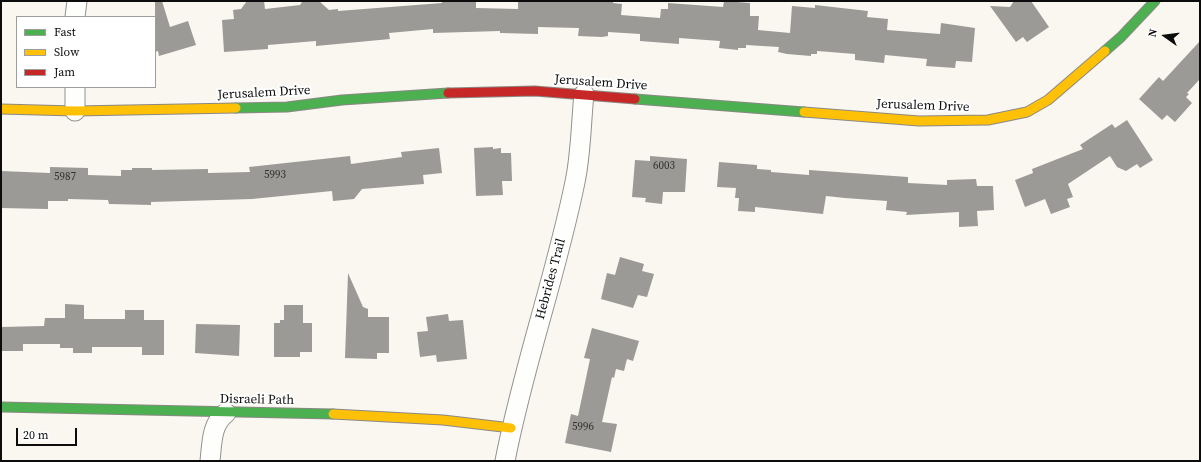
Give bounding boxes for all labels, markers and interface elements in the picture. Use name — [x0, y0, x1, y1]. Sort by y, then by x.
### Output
legend — [16, 16, 156, 88]
north arrow — [1145, 16, 1185, 56]
text: Fast — [54, 24, 76, 40]
text: N — [1145, 27, 1161, 39]
text: Slow — [54, 44, 79, 60]
text: Jam — [54, 64, 75, 80]
street label: Jerusalem Drive — [554, 72, 648, 94]
street label: Jerusalem Drive — [217, 83, 311, 103]
street label: Jerusalem Drive — [876, 97, 970, 115]
house number: 6003 — [653, 159, 675, 173]
house number: 5993 — [264, 168, 286, 182]
house number: 5987 — [54, 170, 76, 184]
street label: Hebrides Trail — [533, 237, 569, 321]
street label: Disraeli Path — [220, 392, 294, 408]
scale bar — [18, 420, 79, 446]
house number: 5996 — [572, 420, 594, 434]
text: 20 m — [23, 427, 49, 443]

